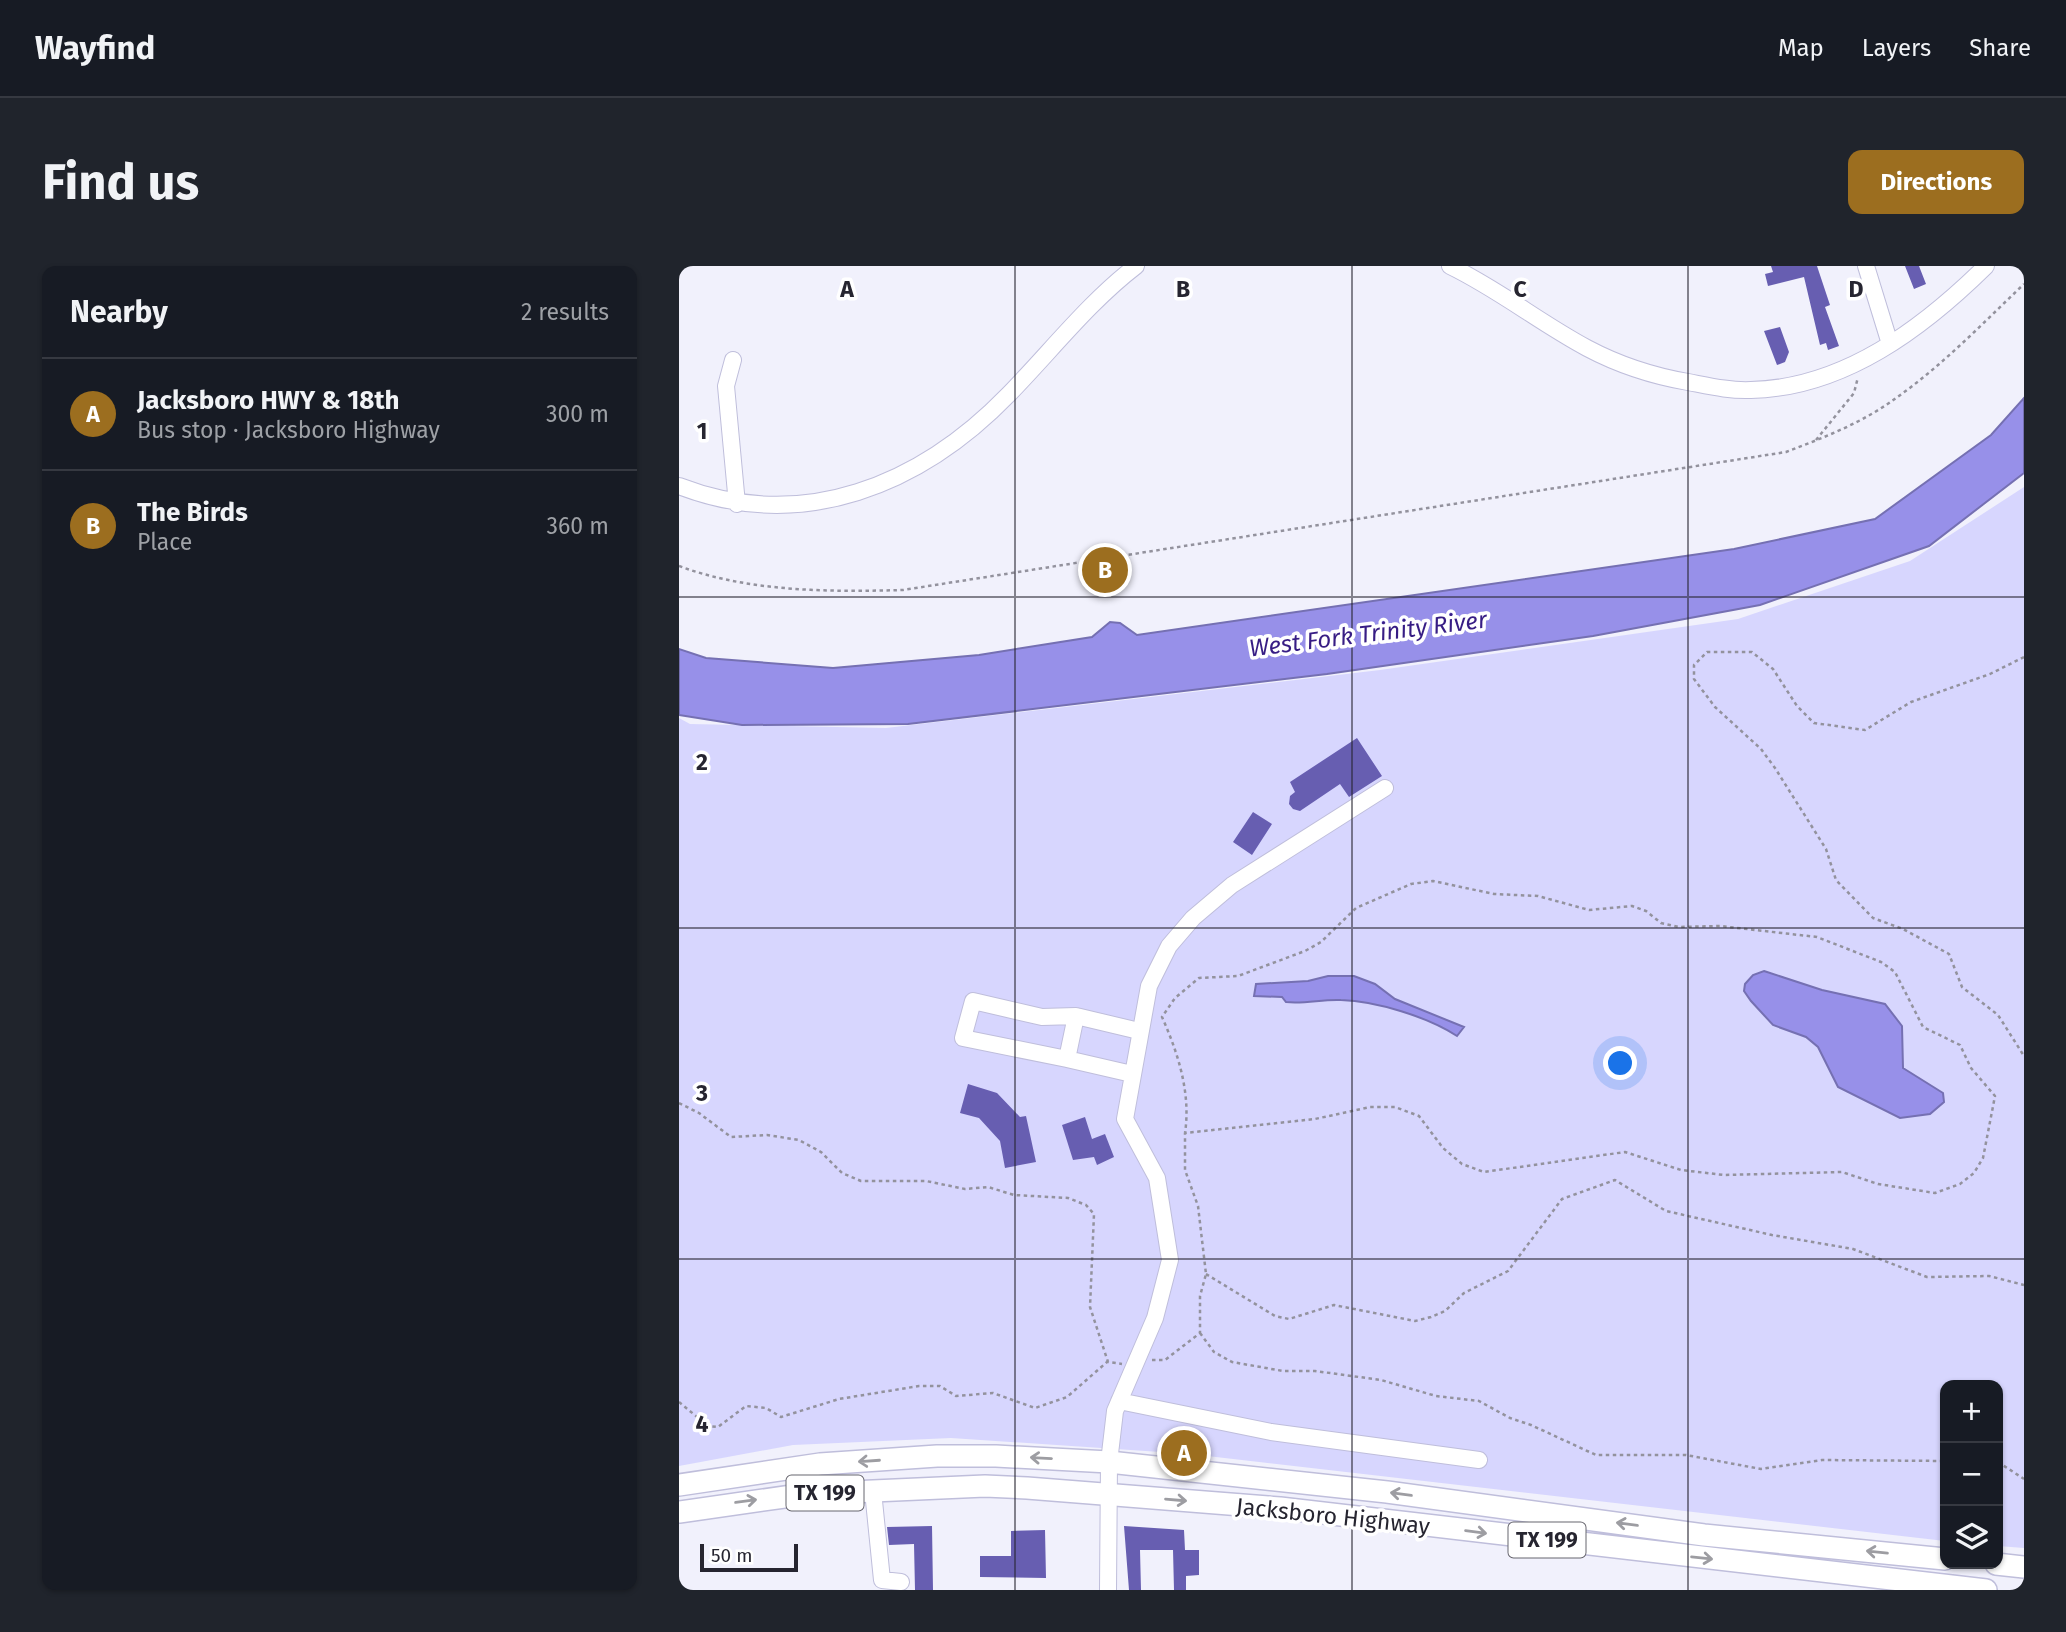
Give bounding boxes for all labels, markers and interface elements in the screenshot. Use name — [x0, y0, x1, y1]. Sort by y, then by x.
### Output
text: Wayfind — [35, 28, 155, 68]
text: Map — [1778, 34, 1824, 62]
text: Layers — [1862, 34, 1931, 62]
text: Share — [1969, 34, 2031, 62]
button: Directions — [1848, 150, 2024, 214]
text: Find us — [42, 153, 199, 212]
text: A — [839, 275, 854, 303]
text: B — [1176, 275, 1190, 303]
text: C — [1513, 275, 1527, 303]
text: D — [1849, 275, 1864, 303]
text: Nearby — [70, 294, 168, 330]
text: 2 results — [521, 298, 609, 326]
text: Jacksboro HWY & 18th — [137, 385, 400, 416]
text: A — [86, 400, 100, 428]
text: 300 m — [546, 400, 609, 428]
text: Bus stop · Jacksboro Highway — [137, 416, 440, 444]
text: 1 — [697, 417, 707, 445]
text: The Birds — [137, 497, 248, 528]
text: B — [86, 512, 100, 540]
text: 360 m — [547, 512, 609, 540]
text: Place — [137, 528, 192, 556]
pin: B — [1082, 544, 1128, 596]
water label: West Fork Trinity River — [1248, 605, 1489, 662]
text: 2 — [696, 748, 708, 776]
your location — [1603, 1046, 1637, 1080]
text: 3 — [695, 1079, 708, 1107]
map controls — [1940, 1380, 2003, 1569]
button: + — [1940, 1380, 2003, 1443]
text: 4 — [696, 1410, 709, 1438]
pin: A — [1161, 1427, 1207, 1479]
button: − — [1940, 1443, 2003, 1506]
one-way arrow — [1030, 1451, 1053, 1464]
one-way arrow — [857, 1454, 880, 1467]
road number: TX 199 — [787, 1476, 863, 1510]
one-way arrow — [1391, 1487, 1413, 1500]
street label: Jacksboro Highway — [1235, 1492, 1432, 1540]
one-way arrow — [1165, 1494, 1187, 1507]
one-way arrow — [735, 1495, 757, 1508]
button: layers — [1940, 1506, 2003, 1569]
one-way arrow — [1616, 1518, 1639, 1531]
road number: TX 199 — [1509, 1522, 1585, 1558]
one-way arrow — [1464, 1525, 1486, 1538]
scale bar — [700, 1541, 798, 1573]
text: 50 m — [711, 1544, 752, 1567]
one-way arrow — [1867, 1545, 1889, 1558]
one-way arrow — [1690, 1551, 1712, 1564]

